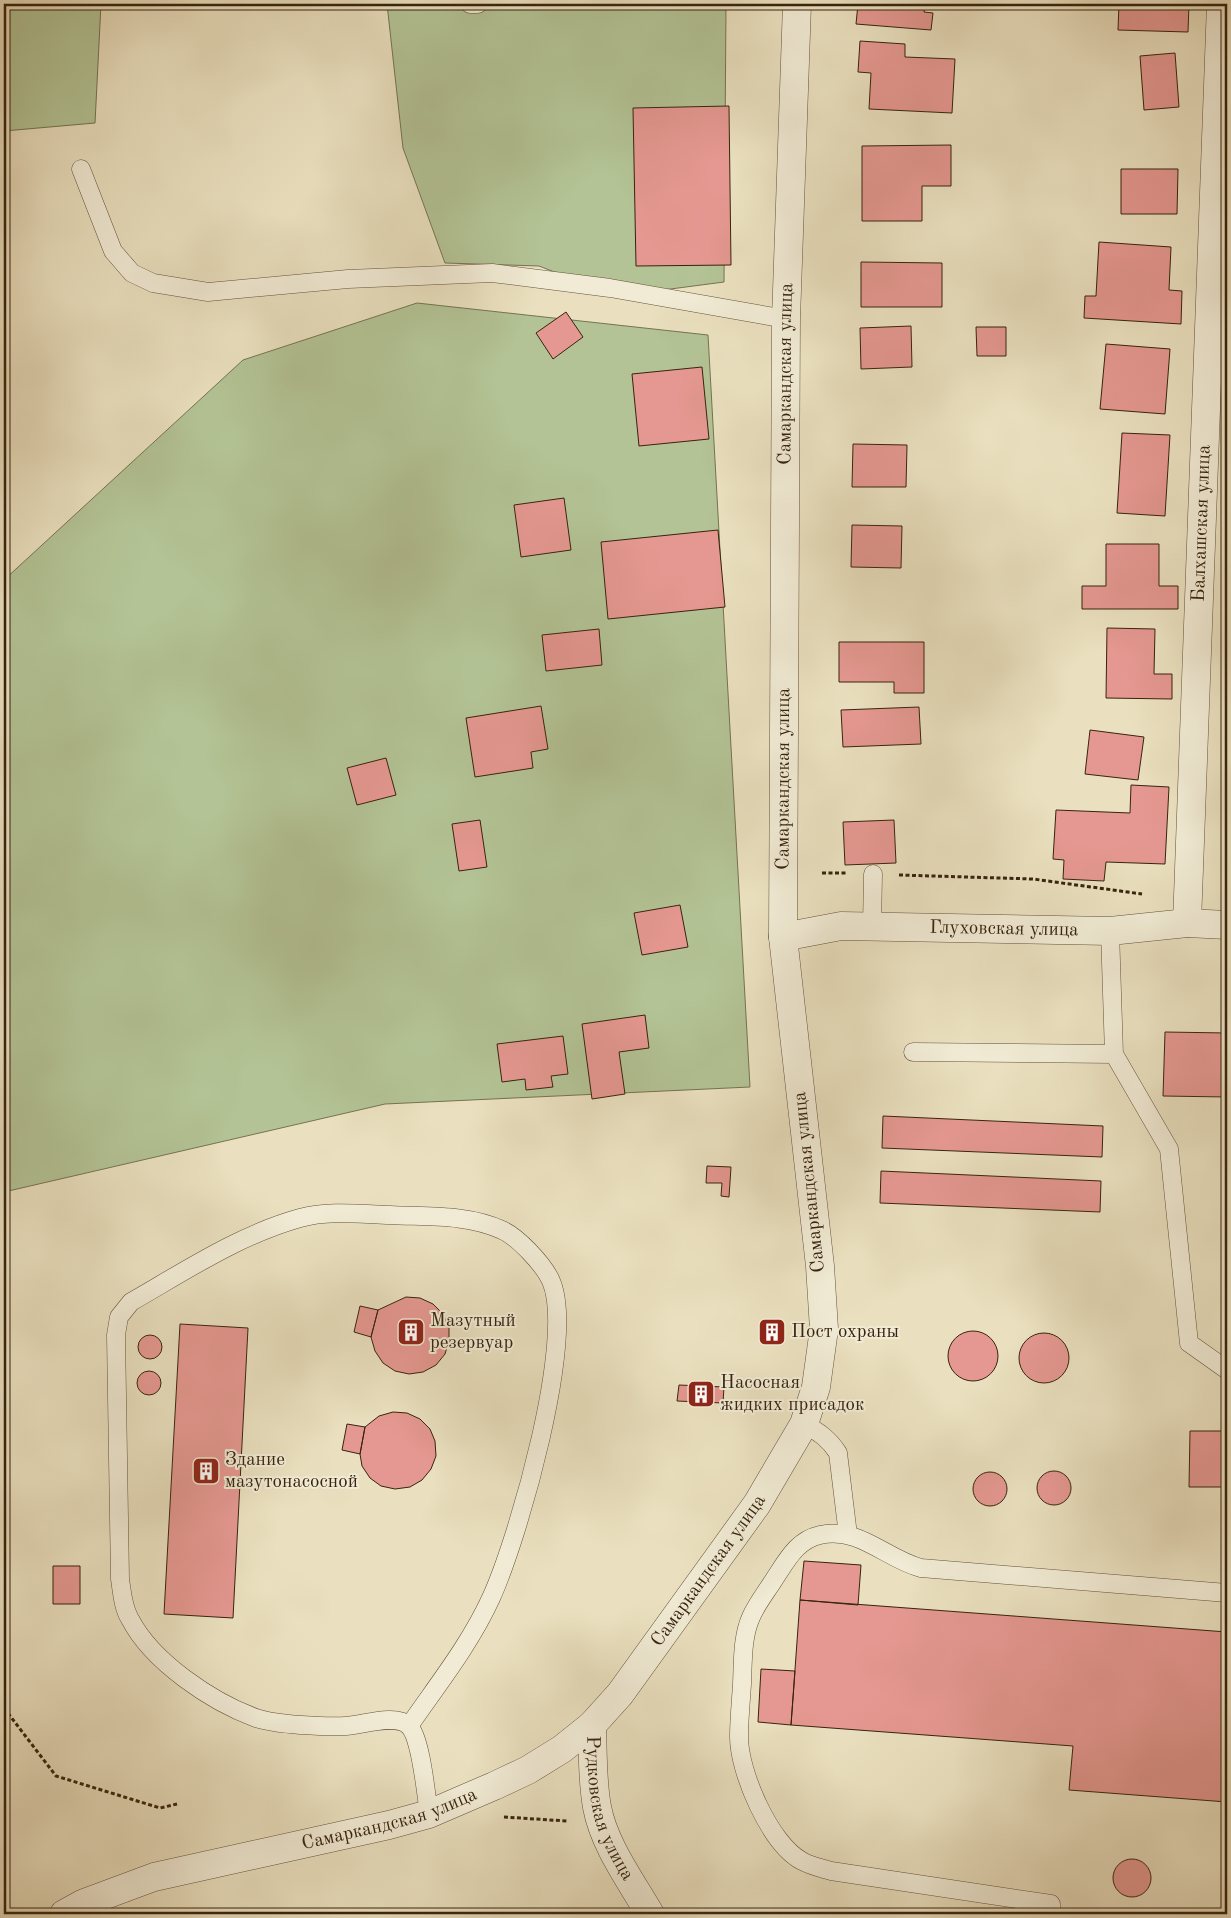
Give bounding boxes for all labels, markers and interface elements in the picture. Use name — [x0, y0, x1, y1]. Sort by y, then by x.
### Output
street label: Самаркандская улица — [776, 282, 797, 465]
street label: Балхашская улица — [1189, 444, 1214, 602]
street label: Самаркандская улица — [774, 687, 794, 870]
street label: Глуховская улица — [929, 918, 1079, 940]
street label: Самаркандская улица — [791, 1090, 829, 1273]
place label: Мазутный резервуар — [430, 1312, 516, 1353]
building icon: Мазутный резервуар — [396, 1317, 426, 1347]
building icon: Пост охраны — [757, 1317, 787, 1347]
place label: Пост охраны — [791, 1323, 899, 1342]
place label: Насосная жидких присадок — [720, 1374, 865, 1415]
building icon: Насосная жидких присадок — [686, 1379, 716, 1409]
place label: Здание мазутонасосной — [225, 1451, 358, 1492]
building icon: Здание мазутонасосной — [191, 1456, 221, 1486]
street label: Самаркандская улица — [648, 1491, 770, 1650]
street label: Рудковская улица — [583, 1735, 637, 1884]
street label: Самаркандская улица — [300, 1785, 480, 1854]

